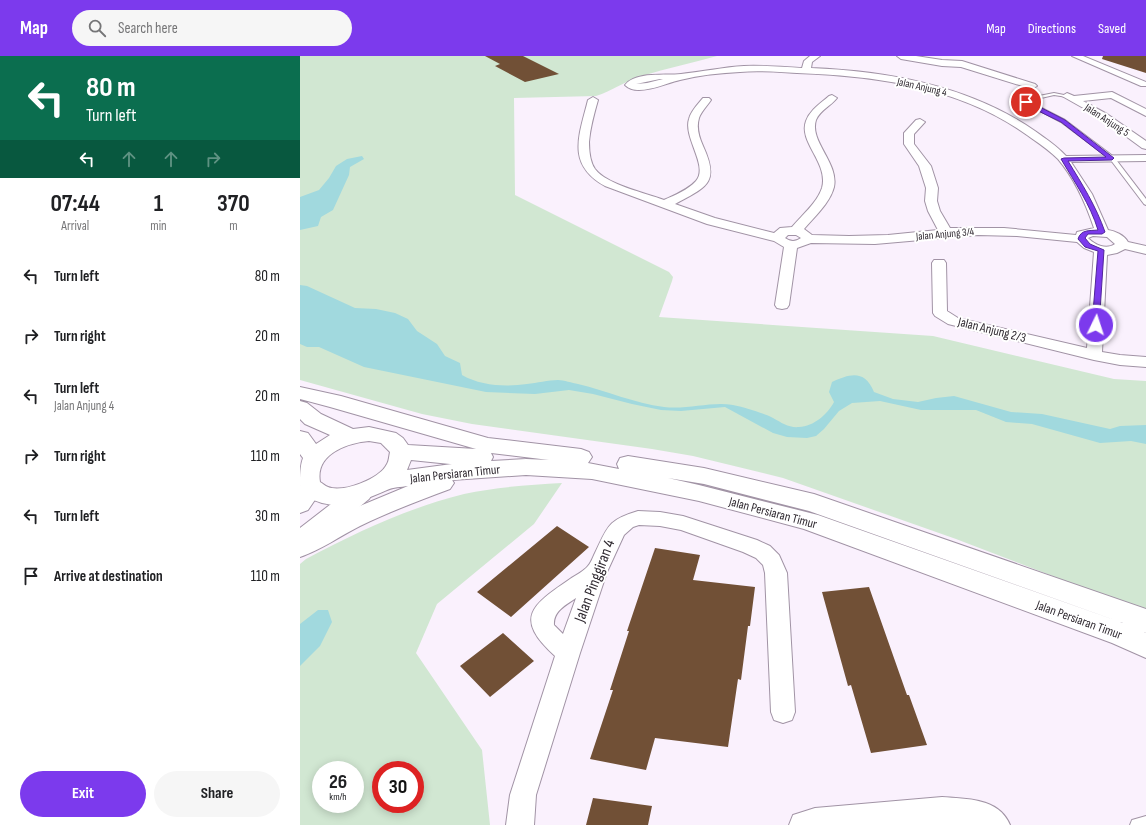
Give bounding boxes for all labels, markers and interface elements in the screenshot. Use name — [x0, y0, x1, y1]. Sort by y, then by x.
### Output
search box — [72, 10, 352, 46]
text: Map — [20, 17, 48, 40]
icon: search — [86, 17, 108, 39]
text: Search here — [118, 19, 178, 38]
text: Map — [986, 20, 1006, 37]
text: Directions — [1028, 20, 1076, 37]
text: Saved — [1098, 20, 1126, 37]
text: 80 m — [86, 71, 135, 104]
icon: left — [20, 72, 72, 124]
street label: Jalan Anjung 4 — [895, 75, 949, 99]
pin — [1009, 85, 1043, 119]
icon: arrive — [1015, 91, 1037, 113]
street label: Jalan Anjung 5 — [1081, 100, 1132, 139]
text: Turn left — [86, 105, 137, 126]
icon: left — [76, 148, 98, 170]
icon: ahead — [118, 148, 140, 170]
icon: ahead — [160, 148, 182, 170]
icon: right — [202, 148, 224, 170]
text: 07:44 — [50, 189, 100, 218]
text: 1 — [154, 189, 163, 218]
text: 370 — [217, 189, 250, 218]
text: Arrival — [61, 218, 89, 234]
text: min — [150, 218, 167, 234]
text: m — [229, 218, 237, 234]
street label: Jalan Anjung 3/4 — [914, 225, 975, 243]
icon: left — [20, 265, 42, 287]
text: Turn left — [54, 267, 99, 286]
text: 80 m — [255, 267, 280, 286]
position arrow — [1075, 304, 1117, 346]
street label: Jalan Anjung 2/3 — [955, 314, 1028, 346]
icon: right — [20, 325, 42, 347]
text: Turn right — [54, 327, 106, 346]
text: 20 m — [255, 327, 280, 346]
text: Turn left — [54, 379, 99, 398]
icon: left — [20, 385, 42, 407]
text: 20 m — [255, 387, 280, 406]
text: Jalan Anjung 4 — [54, 398, 114, 414]
icon: right — [20, 445, 42, 467]
text: Turn right — [54, 447, 106, 466]
text: 110 m — [251, 447, 280, 466]
street label: Jalan Persiaran Timur — [408, 461, 501, 487]
street label: Jalan Persiaran Timur — [726, 493, 819, 532]
icon: left — [20, 505, 42, 527]
text: Turn left — [54, 507, 99, 526]
text: 30 m — [255, 507, 280, 526]
street label: Jalan Pinggiran 4 — [570, 537, 620, 626]
icon: arrive — [20, 565, 42, 587]
text: Arrive at destination — [54, 567, 163, 586]
text: 110 m — [251, 567, 280, 586]
street label: Jalan Persiaran Timur — [1033, 597, 1124, 643]
speed limit sign: 30 — [372, 761, 424, 813]
text: 26 — [329, 770, 347, 794]
button: Exit — [20, 771, 146, 817]
button: Share — [154, 771, 280, 817]
text: km/h — [329, 791, 347, 803]

